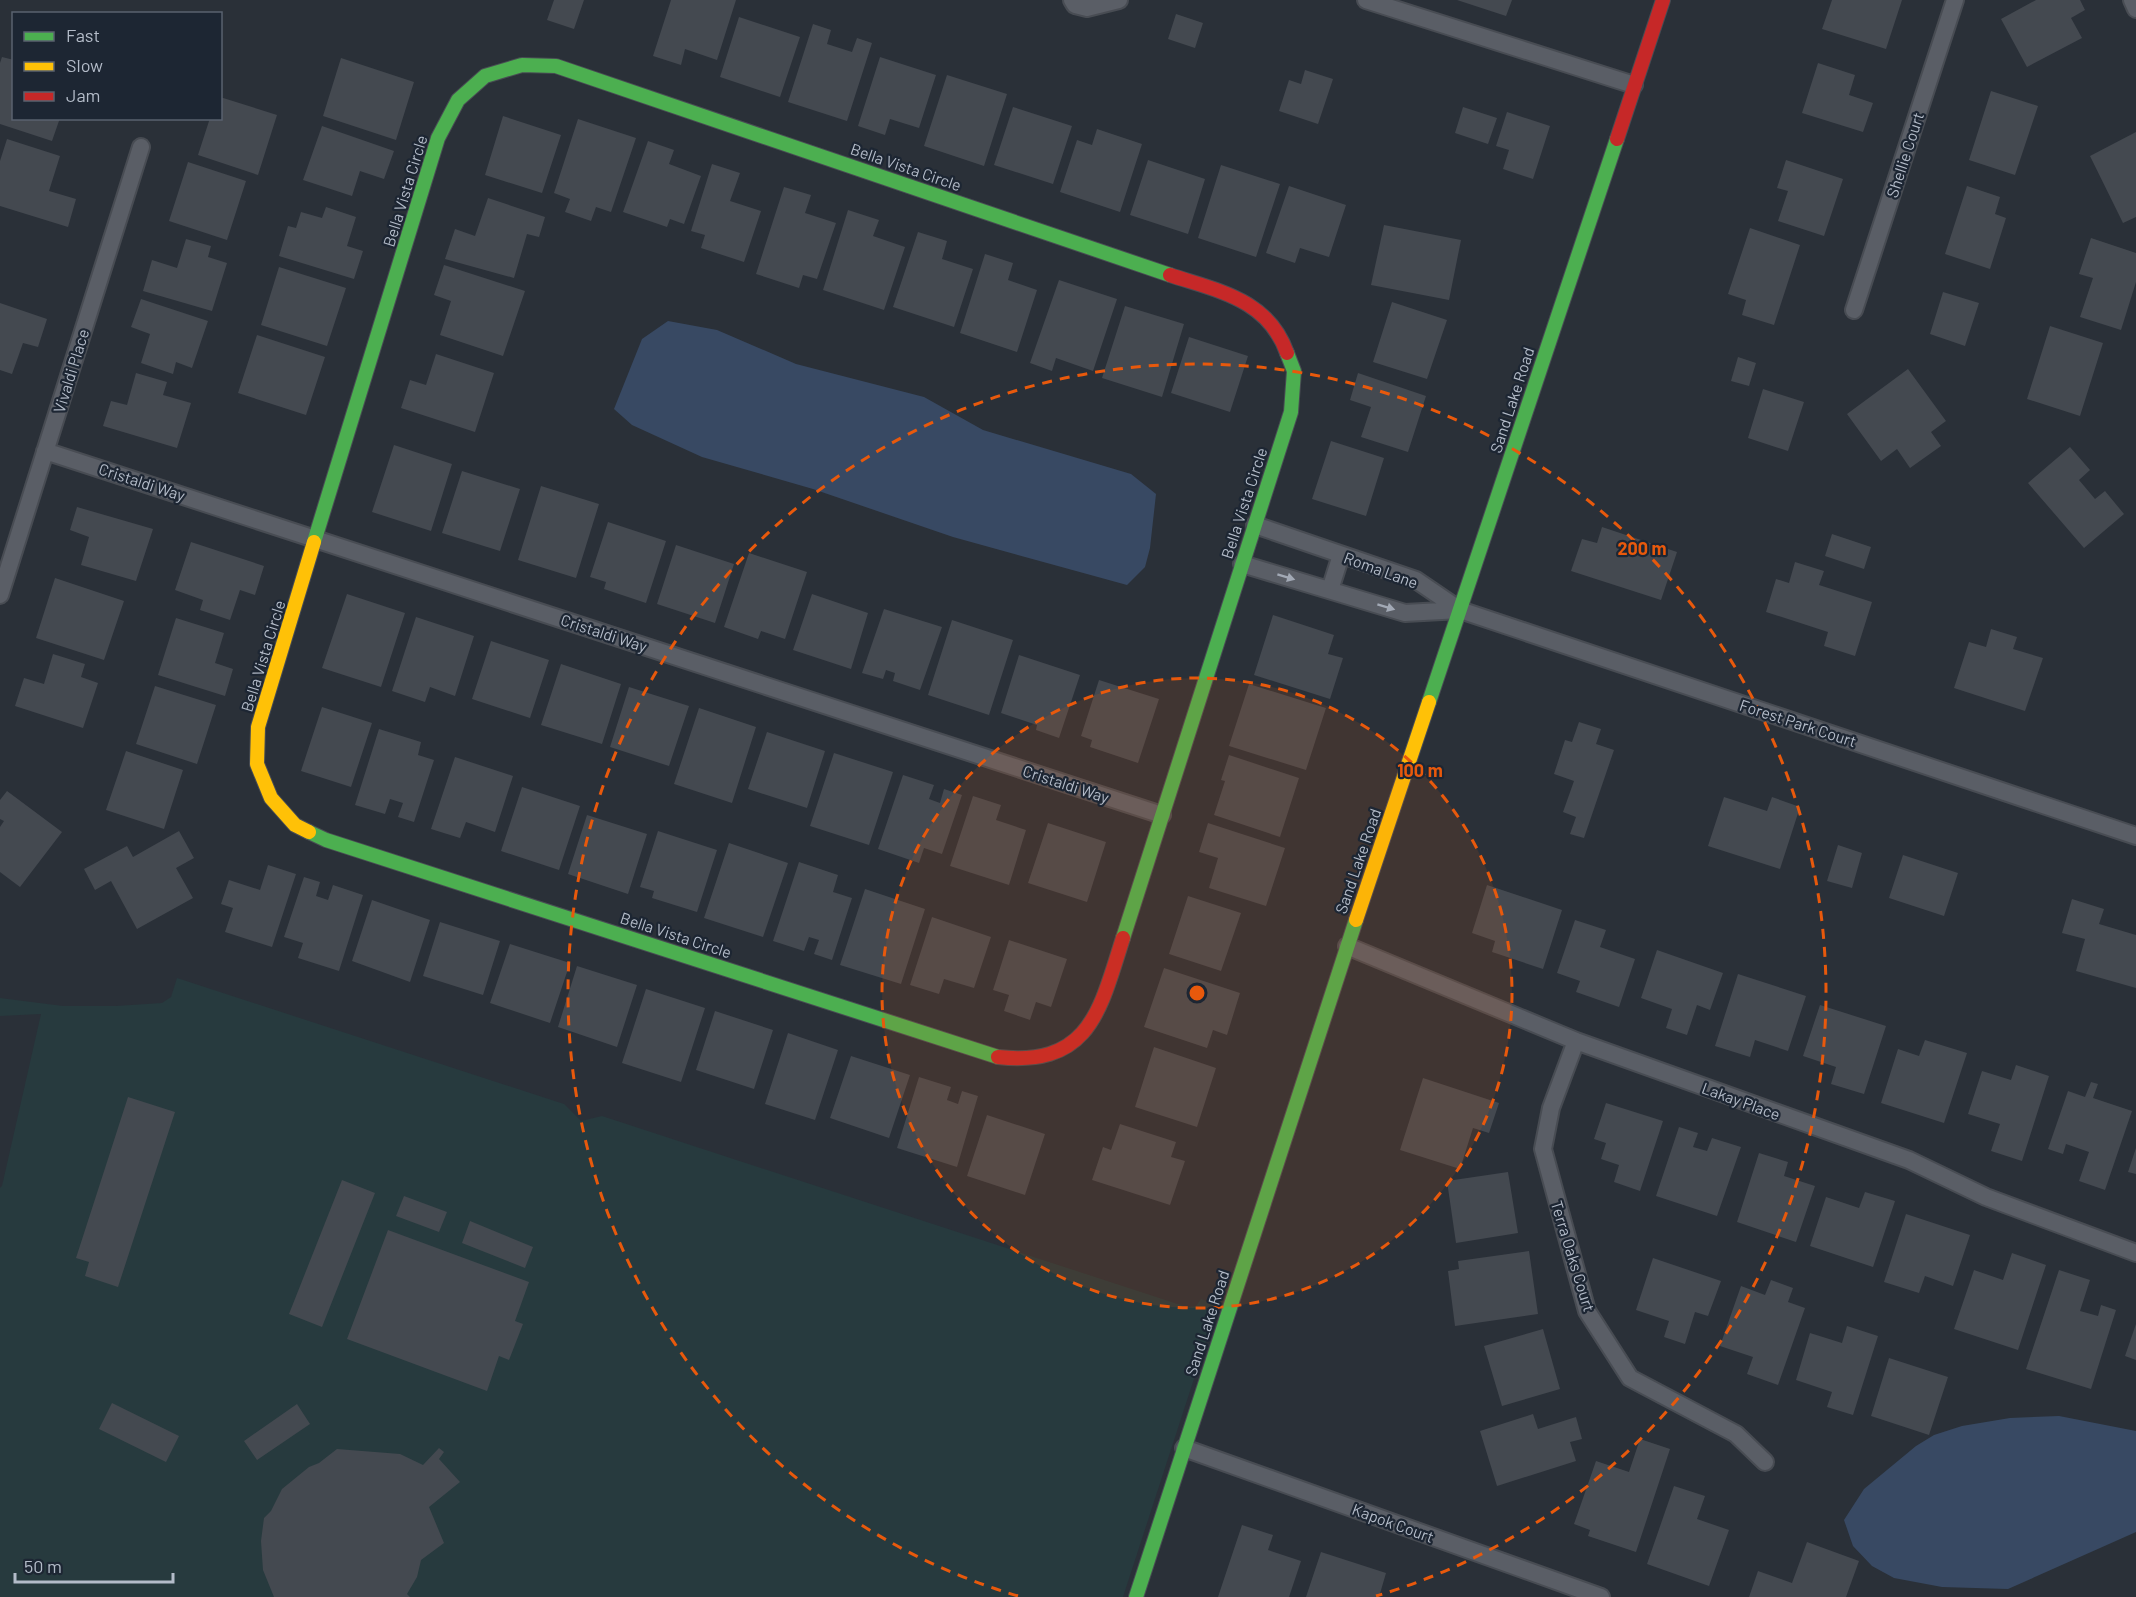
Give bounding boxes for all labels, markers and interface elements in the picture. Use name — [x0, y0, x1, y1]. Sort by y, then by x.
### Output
legend — [12, 12, 222, 120]
text: Fast — [66, 24, 100, 46]
text: Slow — [66, 54, 103, 76]
text: Jam — [66, 84, 100, 106]
street label: Shellie Court — [1882, 110, 1927, 200]
street label: Bella Vista Circle — [379, 133, 431, 249]
street label: Bella Vista Circle — [848, 139, 964, 194]
street label: Vivaldi Place — [49, 327, 92, 415]
street label: Sand Lake Road — [1485, 345, 1538, 455]
street label: Bella Vista Circle — [1217, 445, 1270, 561]
street label: Cristaldi Way — [97, 459, 188, 505]
text: 200 m — [1617, 537, 1667, 559]
street label: Roma Lane — [1342, 547, 1421, 592]
one-way arrow — [1277, 573, 1295, 582]
street label: Bella Vista Circle — [237, 598, 289, 714]
one-way arrow — [1377, 603, 1395, 612]
street label: Cristaldi Way — [559, 610, 650, 656]
street label: Forest Park Court — [1737, 695, 1859, 750]
text: 100 m — [1397, 759, 1443, 781]
street label: Cristaldi Way — [1021, 761, 1112, 807]
street label: Sand Lake Road — [1331, 806, 1384, 916]
street label: Bella Vista Circle — [618, 908, 734, 961]
centre of rings — [1187, 983, 1207, 1003]
street label: Lakay Place — [1699, 1078, 1783, 1123]
street label: Terra Oaks Court — [1548, 1198, 1599, 1314]
street label: Sand Lake Road — [1180, 1268, 1233, 1378]
street label: Kapok Court — [1350, 1499, 1437, 1546]
scale bar — [15, 1546, 172, 1584]
text: 50 m — [24, 1555, 62, 1577]

